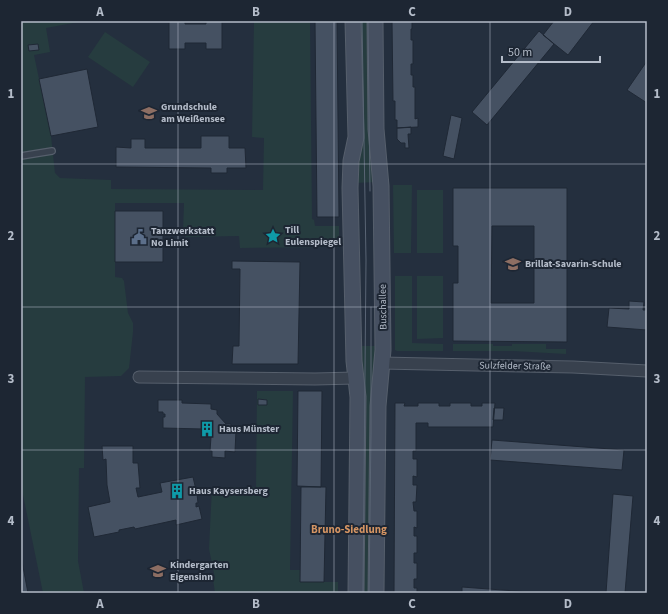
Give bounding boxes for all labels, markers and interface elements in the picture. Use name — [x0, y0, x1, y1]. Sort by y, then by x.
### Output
text: A — [95, 3, 104, 21]
text: B — [252, 3, 260, 21]
text: C — [408, 3, 416, 21]
text: D — [564, 3, 572, 21]
scale bar — [502, 38, 600, 64]
text: 50 m — [508, 44, 532, 61]
text: 1 — [8, 85, 15, 103]
text: 1 — [654, 85, 661, 103]
place label: Grundschule am Weißensee — [161, 100, 225, 126]
school or university icon: Grundschule am Weißensee — [140, 104, 158, 122]
place label: Till Eulenspiegel — [285, 223, 341, 249]
place label: Tanzwerkstatt No Limit — [151, 224, 214, 250]
text: 2 — [8, 227, 15, 245]
place icon: Till Eulenspiegel — [264, 227, 282, 245]
text: 2 — [654, 227, 661, 245]
public building icon: Tanzwerkstatt No Limit — [130, 228, 148, 246]
school or university icon: Brillat-Savarin-Schule — [504, 255, 522, 273]
place label: Brillat-Savarin-Schule — [525, 257, 621, 271]
street label: Buschallee — [376, 284, 390, 330]
street label: Sulzfelder Straße — [479, 358, 551, 374]
text: 3 — [8, 370, 15, 388]
text: 3 — [654, 370, 661, 388]
building icon: Haus Münster — [198, 420, 216, 438]
place label: Haus Münster — [219, 422, 279, 436]
building icon: Haus Kaysersberg — [168, 482, 186, 500]
place label: Haus Kaysersberg — [189, 484, 268, 498]
text: 4 — [8, 512, 15, 530]
text: 4 — [654, 512, 661, 530]
district label: Bruno-Siedlung — [311, 522, 387, 537]
place label: Kindergarten Eigensinn — [170, 558, 229, 584]
school or university icon: Kindergarten Eigensinn — [149, 562, 167, 580]
text: A — [95, 595, 104, 613]
text: B — [252, 595, 260, 613]
text: C — [408, 595, 416, 613]
text: D — [564, 595, 572, 613]

